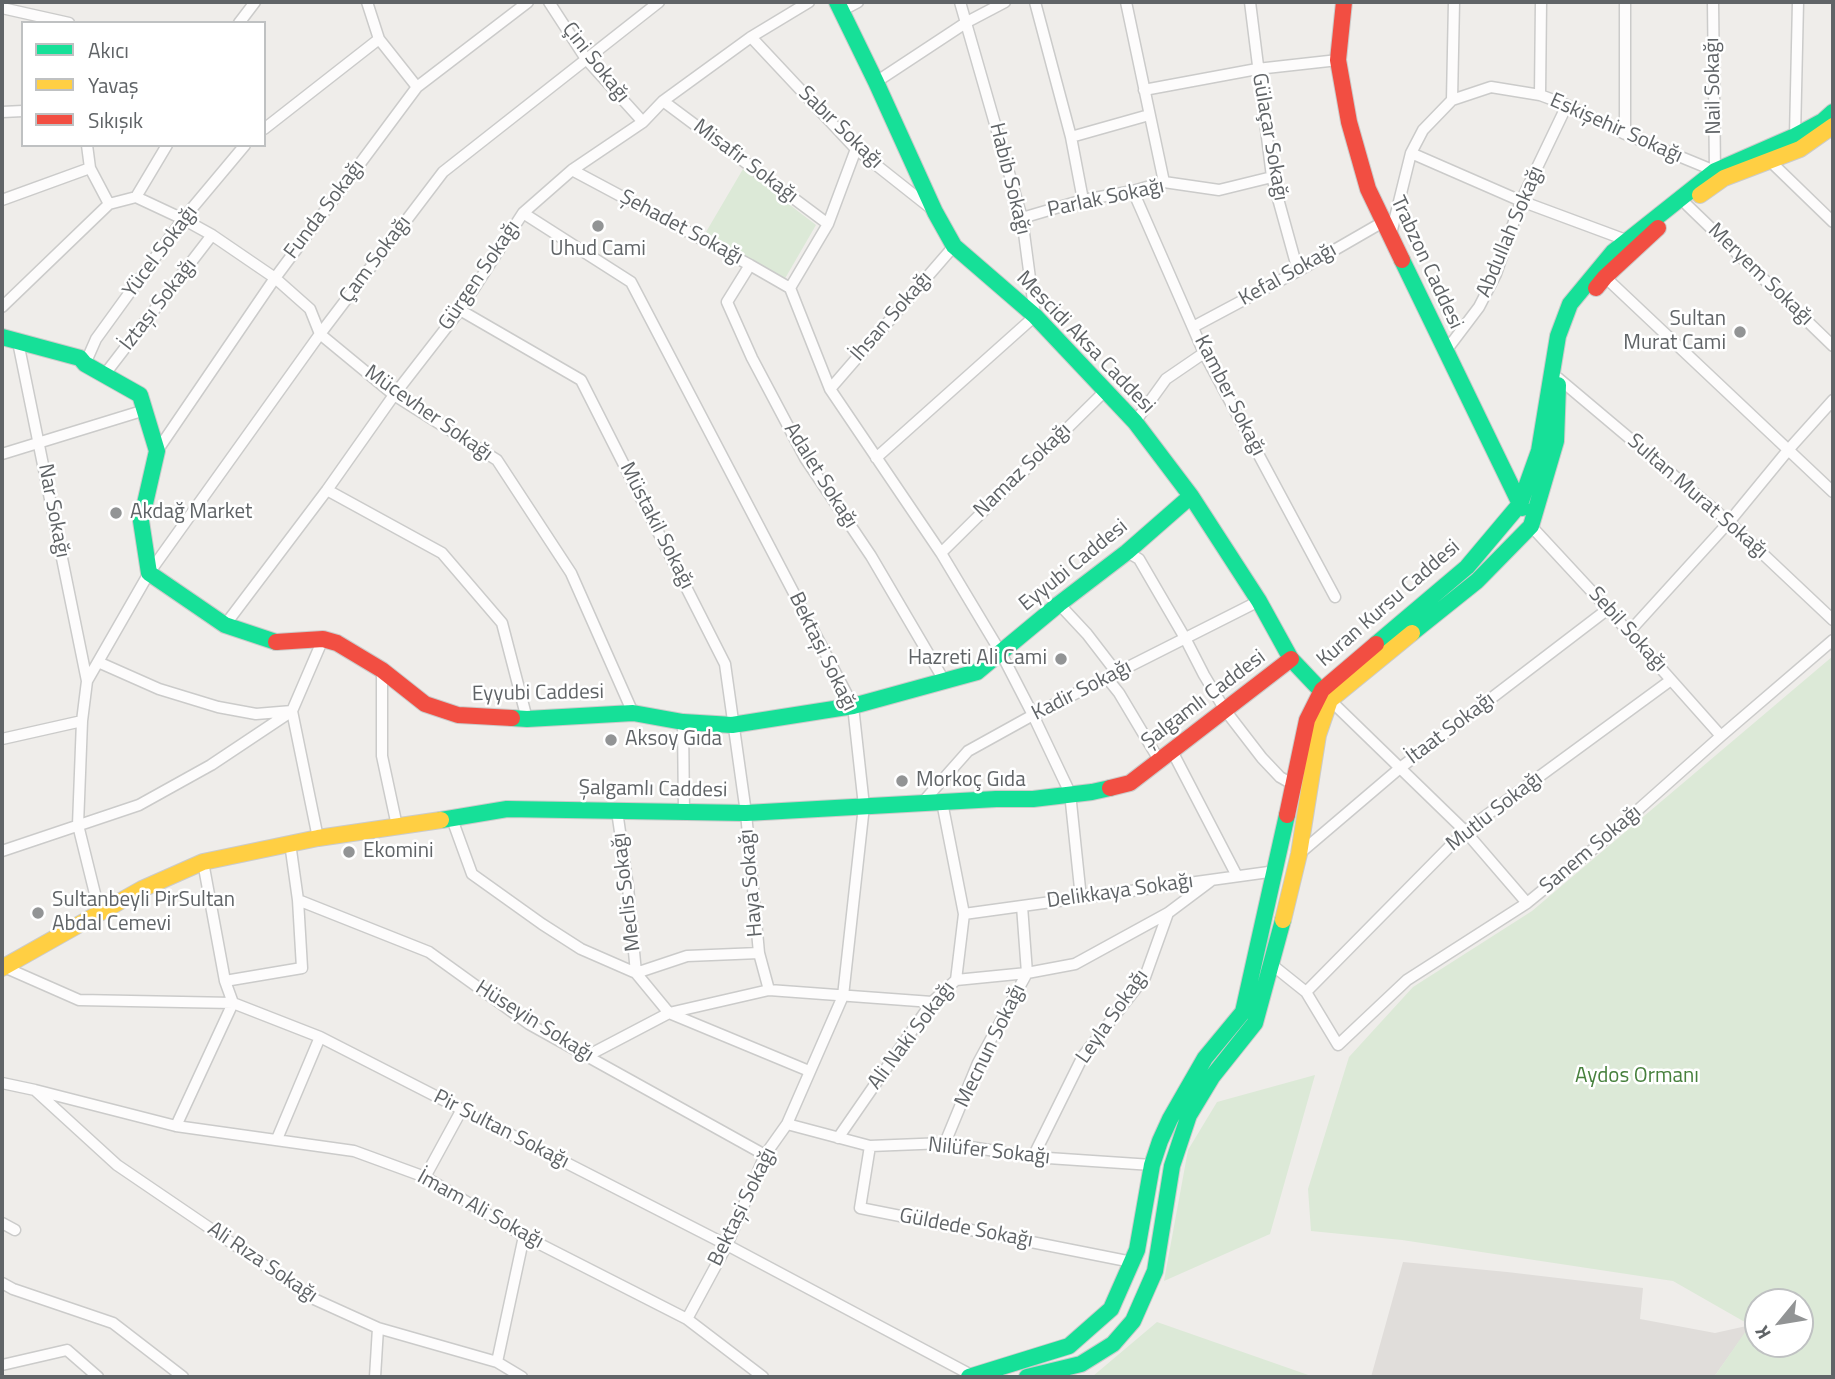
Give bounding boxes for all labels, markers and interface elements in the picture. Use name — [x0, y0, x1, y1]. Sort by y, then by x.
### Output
street label: Çini Sokağı — [556, 18, 634, 108]
legend — [21, 21, 266, 147]
text: Akıcı — [88, 34, 129, 66]
street label: Nail Sokağı — [1701, 37, 1727, 135]
text: Yavaş — [88, 69, 139, 101]
street label: Gülaçar Sokağı — [1245, 71, 1293, 203]
street label: Sabır Sokağı — [792, 81, 888, 175]
street label: Eskişehir Sokağı — [1546, 88, 1686, 170]
text: Sıkışık — [88, 104, 143, 136]
street label: Misafir Sokağı — [688, 115, 802, 209]
street label: Habib Sokağı — [983, 120, 1035, 238]
street label: Funda Sokağı — [280, 155, 370, 265]
street label: Abdullah Sokağı — [1472, 162, 1550, 302]
street label: Parlak Sokağı — [1045, 174, 1167, 224]
street label: Şehadet Sokağı — [615, 185, 747, 271]
street label: Trabzon Caddesi — [1384, 193, 1468, 333]
street label: Yücel Sokağı — [118, 201, 204, 303]
street label: Çam Sokağı — [335, 211, 417, 309]
street label: Gürgen Sokağı — [434, 216, 526, 336]
marker: Uhud Cami — [590, 218, 606, 234]
street label: Meryem Sokağı — [1702, 219, 1818, 331]
place label: Uhud Cami — [550, 237, 646, 263]
street label: Kefal Sokağı — [1235, 238, 1341, 312]
street label: İztaşı Sokağı — [115, 254, 203, 356]
street label: Mescidi Aksa Caddesi — [1010, 266, 1160, 420]
street label: İhsan Sokağı — [846, 267, 938, 367]
place label: Sultan Murat Cami — [1623, 307, 1726, 357]
marker: Sultan Murat Cami — [1732, 324, 1748, 340]
street label: Kamber Sokağı — [1188, 331, 1270, 461]
street label: Mücevher Sokağı — [359, 361, 497, 467]
street label: Namaz Sokağı — [969, 418, 1077, 524]
street label: Adalet Sokağı — [778, 419, 862, 533]
street label: Sultan Murat Sokağı — [1622, 429, 1772, 565]
street label: Müstakil Sokağı — [613, 458, 699, 594]
street label: Nar Sokağı — [32, 462, 74, 560]
place label: Akdağ Market — [130, 500, 252, 526]
marker: Akdağ Market — [108, 505, 124, 521]
street label: Eyyubi Caddesi — [1015, 515, 1133, 617]
street label: Kuran Kursu Caddesi — [1312, 535, 1466, 673]
street label: Sebil Sokağı — [1582, 582, 1672, 678]
street label: Bektaşi Sokağı — [782, 589, 862, 715]
street label: Şalgamlı Caddesi — [1137, 645, 1271, 755]
place label: Hazreti Ali Cami — [908, 646, 1047, 672]
marker: Hazreti Ali Cami — [1053, 651, 1069, 667]
street label: Kadir Sokağı — [1028, 655, 1136, 727]
street label: Eyyubi Caddesi — [472, 680, 604, 708]
street label: İtaat Sokağı — [1402, 688, 1500, 770]
place label: Aksoy Gıda — [625, 727, 722, 753]
marker: Aksoy Gıda — [603, 732, 619, 748]
street label: Mutlu Sokağı — [1442, 767, 1548, 857]
place label: Morkoç Gıda — [916, 768, 1026, 794]
marker: Morkoç Gıda — [894, 773, 910, 789]
street label: Şalgamlı Caddesi — [578, 776, 728, 804]
street label: Sanem Sokağı — [1535, 800, 1647, 900]
street label: Haya Sokağı — [735, 828, 769, 938]
street label: Meclis Sokağı — [607, 831, 647, 953]
place label: Ekomini — [363, 839, 434, 865]
marker: Ekomini — [341, 844, 357, 860]
street label: Delikkaya Sokağı — [1045, 869, 1195, 915]
place label: Sultanbeyli PirSultan Abdal Cemevi — [52, 888, 235, 938]
marker: Sultanbeyli PirSultan Abdal Cemevi — [30, 905, 46, 921]
street label: Leyla Sokağı — [1071, 965, 1155, 1069]
street label: Hüseyin Sokağı — [470, 976, 598, 1068]
street label: Ali Naki Sokağı — [863, 977, 961, 1095]
street label: Mecnun Sokağı — [950, 980, 1032, 1112]
park label: Aydos Ormanı — [1575, 1064, 1699, 1090]
street label: Pir Sultan Sokağı — [429, 1085, 573, 1175]
street label: Nilüfer Sokağı — [927, 1133, 1051, 1171]
street label: Bektaşi Sokağı — [703, 1144, 783, 1270]
street label: İmam Ali Sokağı — [412, 1165, 548, 1255]
street label: Güldede Sokağı — [897, 1204, 1035, 1254]
street label: Ali Rıza Sokağı — [202, 1217, 322, 1309]
north arrow — [1744, 1288, 1814, 1358]
text: K — [1747, 1321, 1777, 1345]

